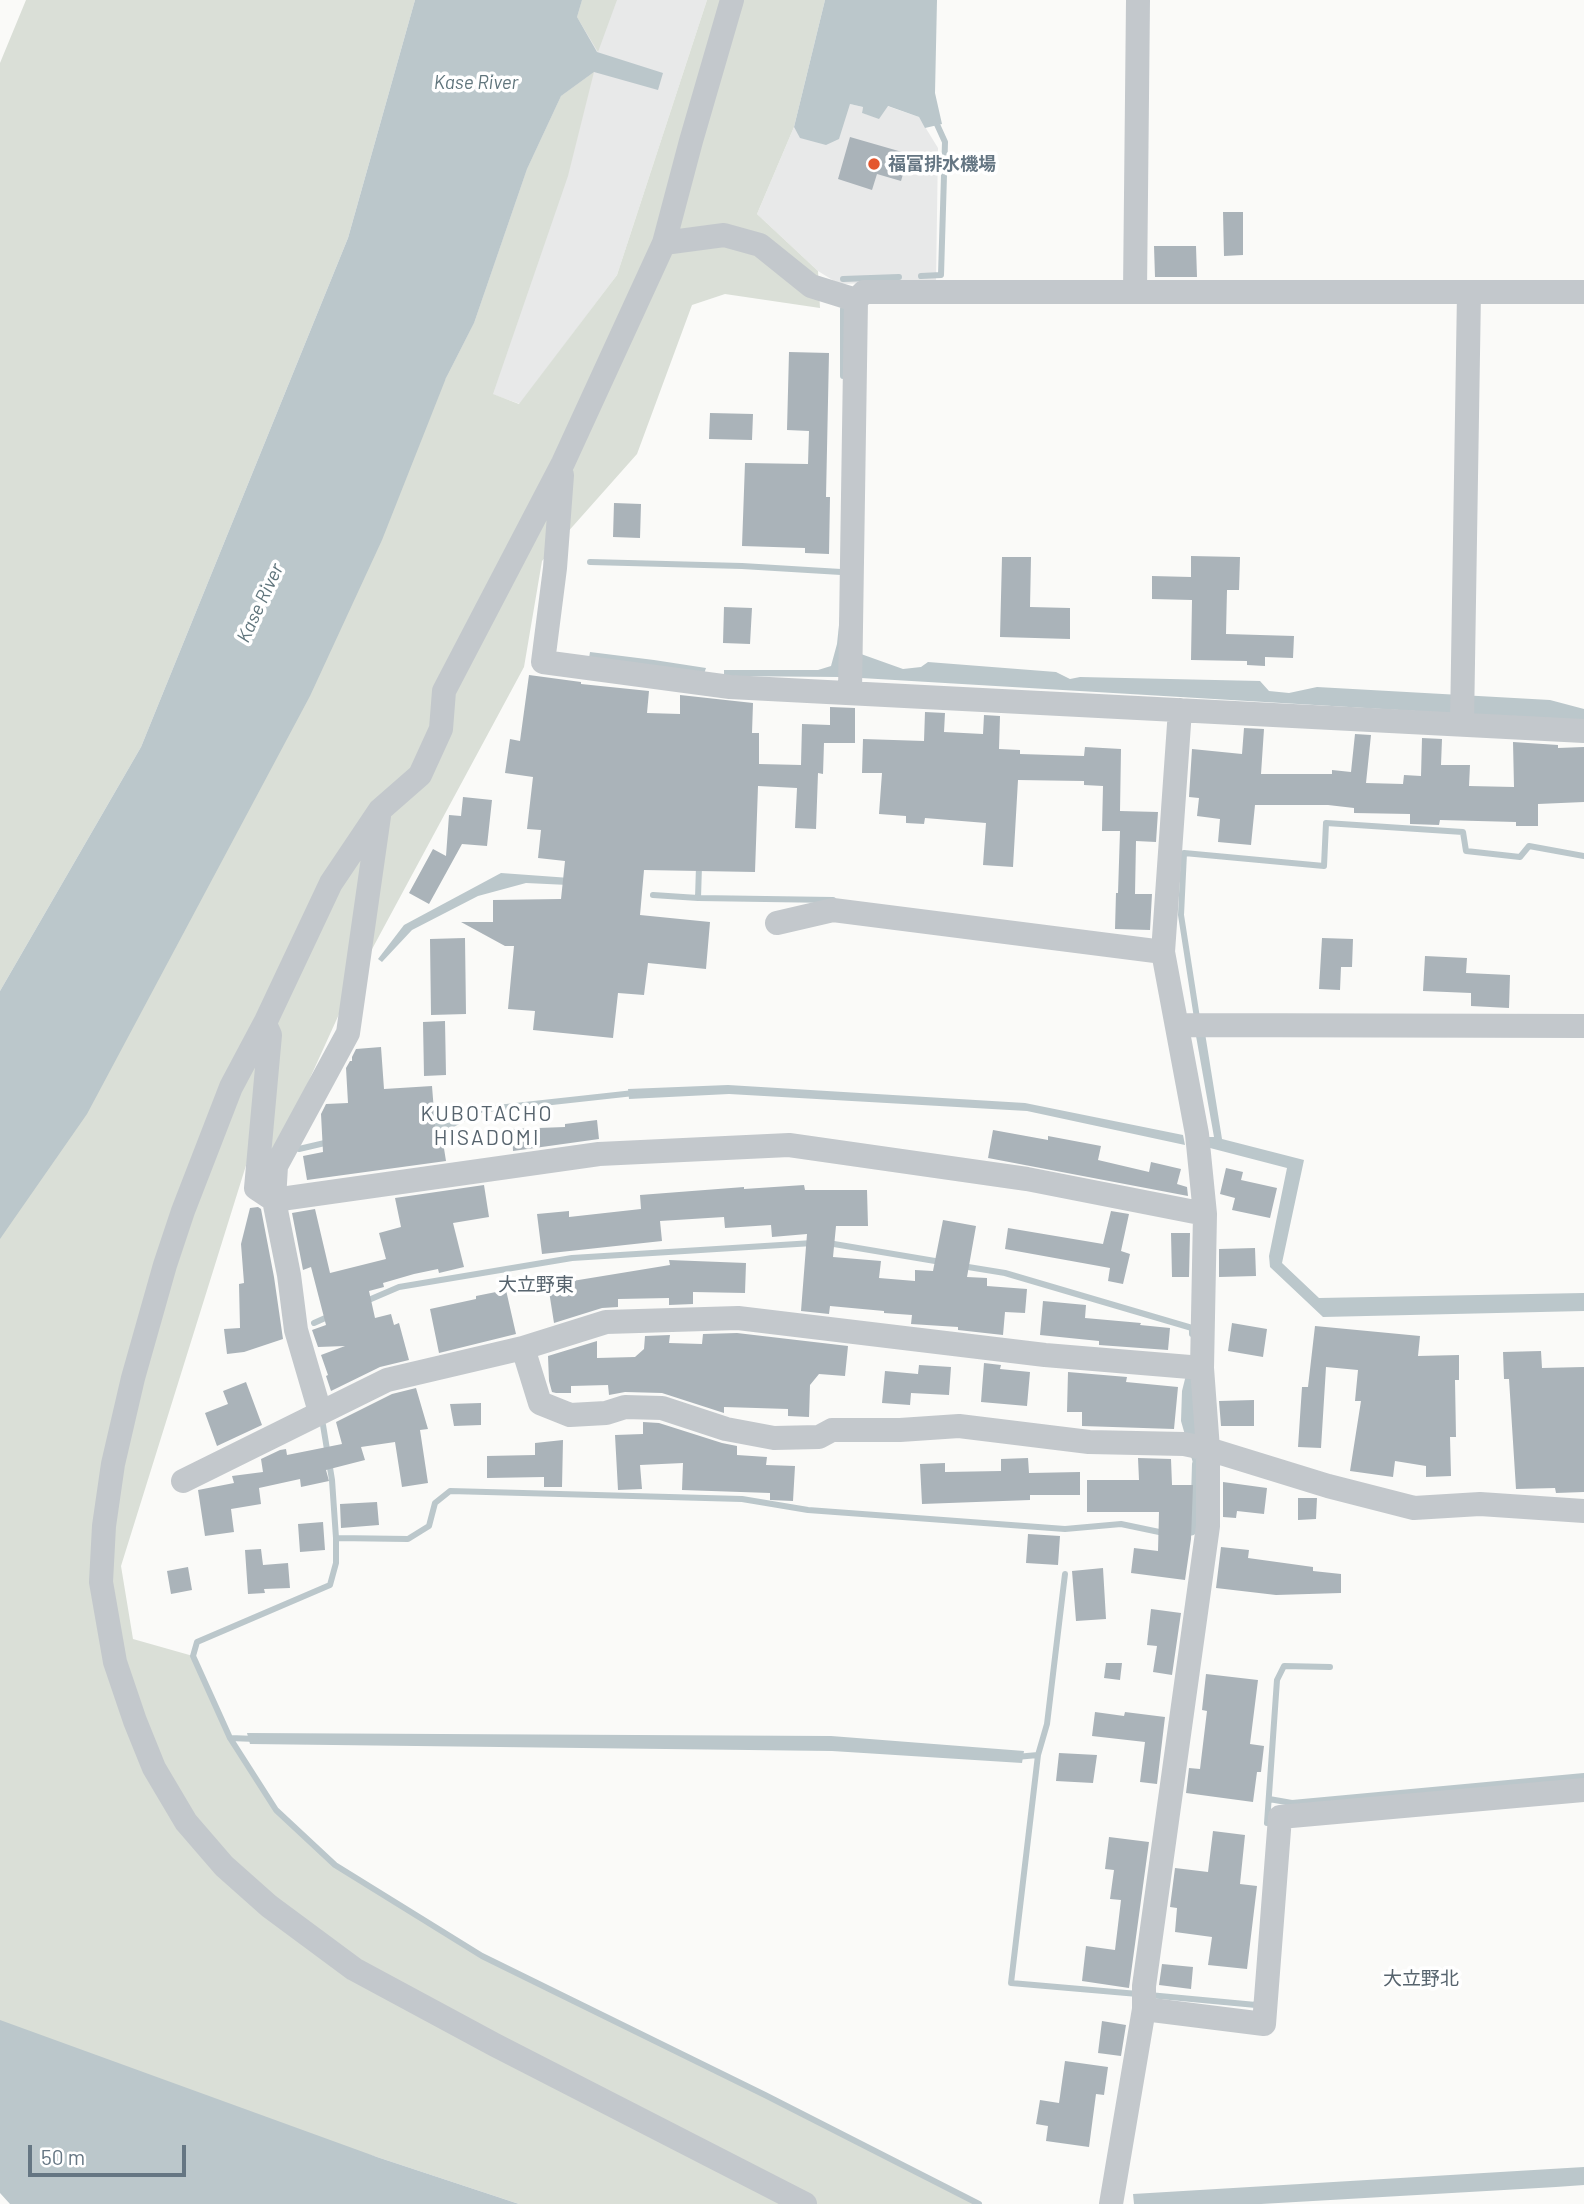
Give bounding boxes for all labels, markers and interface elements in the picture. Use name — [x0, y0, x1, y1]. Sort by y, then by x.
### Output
water label: Kase River — [434, 72, 518, 94]
place label: 福富排水機場 — [888, 153, 996, 175]
marker: 福富排水機場 — [866, 156, 882, 172]
water label: Kase River — [232, 560, 288, 646]
district label: KUBOTACHO HISADOMI — [422, 1101, 552, 1151]
district label: 大立野東 — [498, 1274, 574, 1296]
district label: 大立野北 — [1383, 1968, 1459, 1990]
scale bar — [32, 2130, 189, 2174]
text: 50 m — [41, 2144, 85, 2169]

